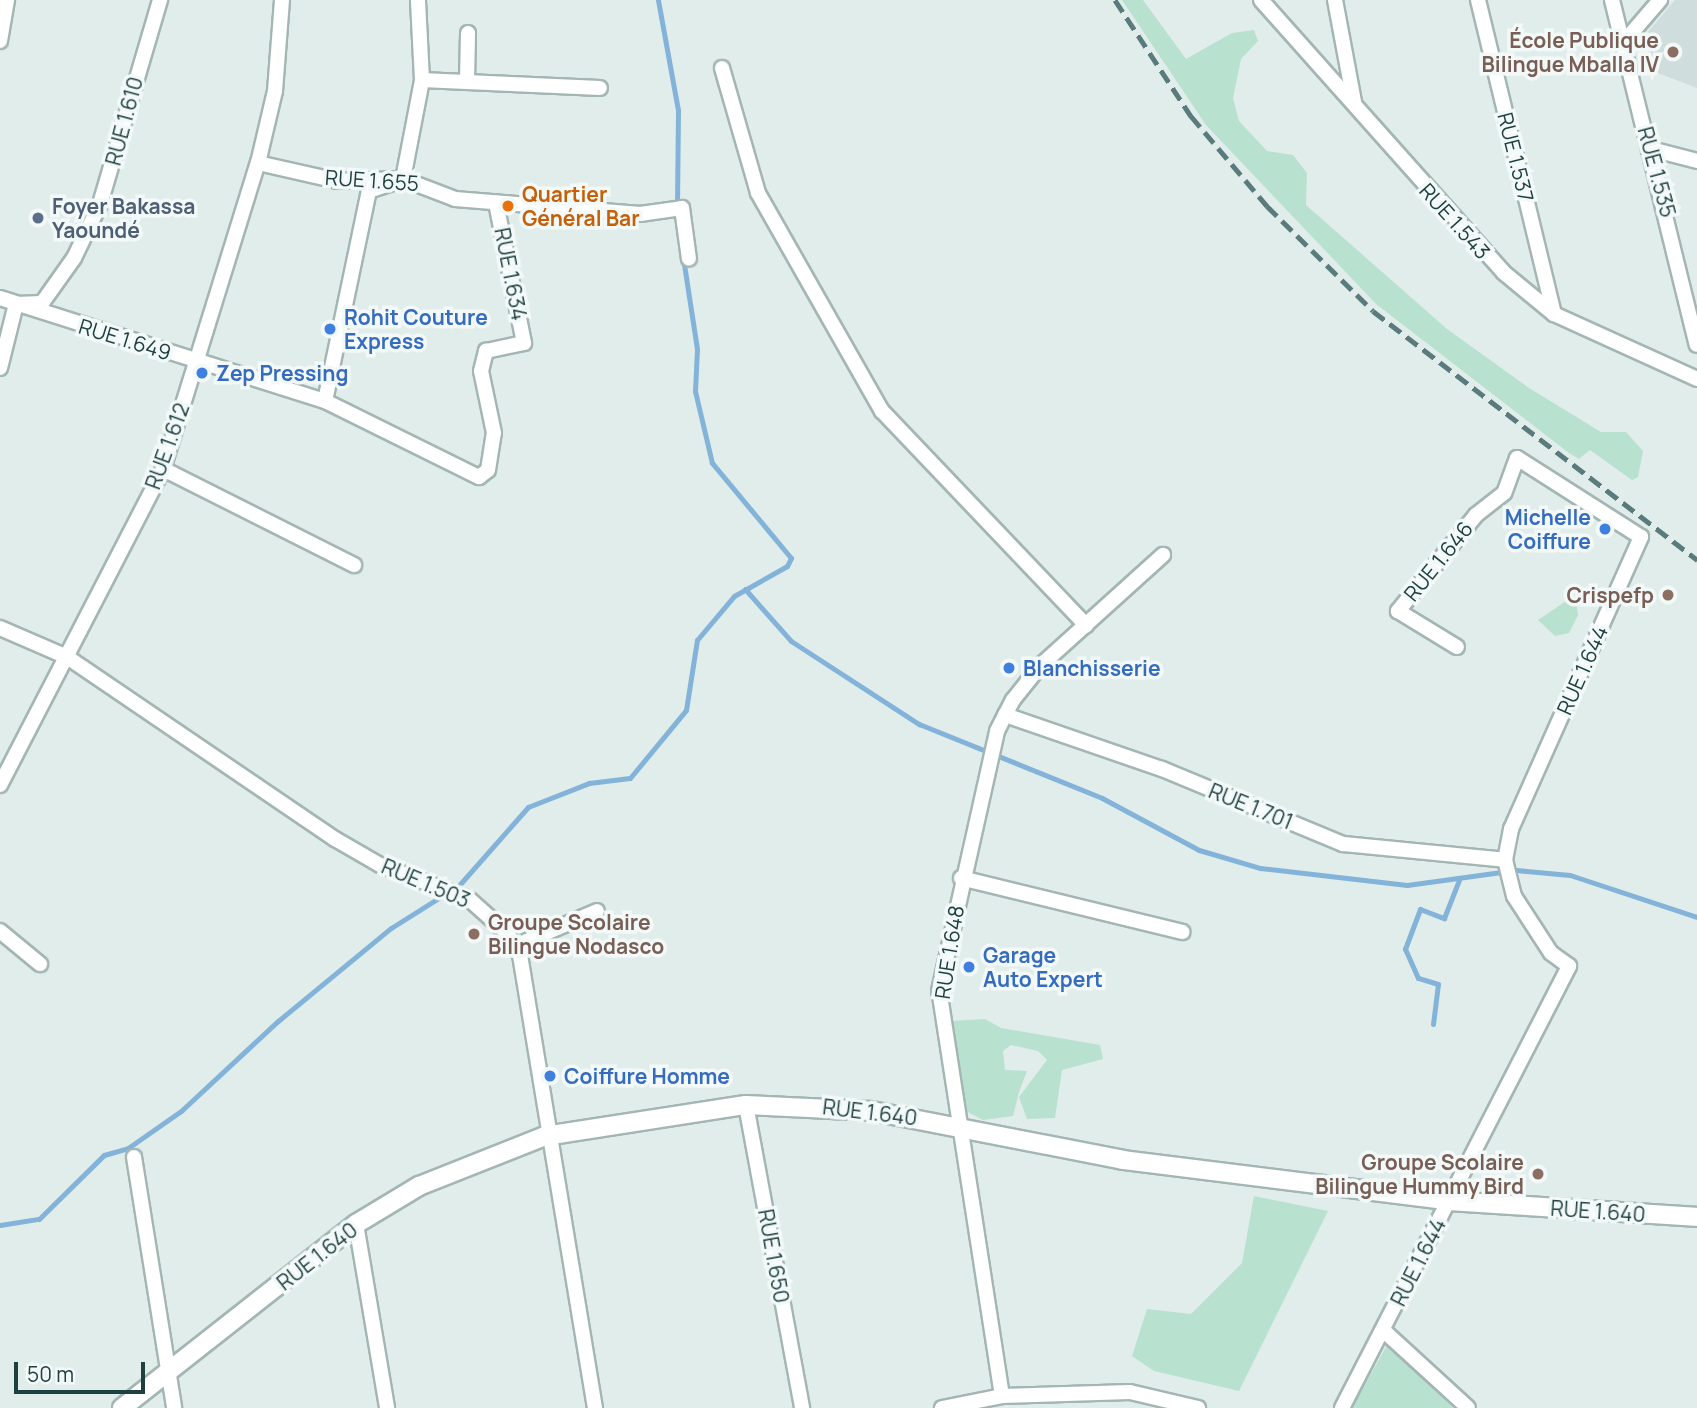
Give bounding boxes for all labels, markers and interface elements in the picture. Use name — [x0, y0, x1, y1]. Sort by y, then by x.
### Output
place label: École Publique Bilingue Mballa IV — [1482, 27, 1659, 77]
marker: École Publique Bilingue Mballa IV — [1665, 44, 1681, 60]
street label: RUE 1.610 — [100, 74, 148, 168]
street label: RUE 1.537 — [1493, 110, 1539, 204]
street label: RUE 1.535 — [1633, 124, 1681, 220]
street label: RUE 1.655 — [324, 164, 420, 196]
street label: RUE 1.543 — [1415, 178, 1495, 264]
place label: Quartier Général Bar — [522, 181, 640, 231]
place label: Foyer Bakassa Yaoundé — [52, 193, 195, 243]
marker: Quartier Général Bar — [500, 198, 516, 214]
marker: Foyer Bakassa Yaoundé — [30, 210, 46, 226]
street label: RUE 1.634 — [490, 226, 532, 322]
place label: Rohit Couture Express — [344, 304, 488, 354]
street label: RUE 1.649 — [76, 313, 174, 365]
marker: Rohit Couture Express — [322, 321, 338, 337]
place label: Zep Pressing — [216, 360, 348, 386]
marker: Zep Pressing — [194, 365, 210, 381]
street label: RUE 1.612 — [140, 400, 194, 492]
place label: Michelle Coiffure — [1505, 504, 1591, 554]
street label: RUE 1.646 — [1398, 516, 1478, 606]
marker: Michelle Coiffure — [1597, 521, 1613, 537]
place label: Crispefp — [1566, 582, 1654, 608]
marker: Crispefp — [1660, 587, 1676, 603]
street label: RUE 1.644 — [1551, 622, 1613, 718]
place label: Blanchisserie — [1023, 655, 1161, 681]
marker: Blanchisserie — [1001, 660, 1017, 676]
street label: RUE 1.701 — [1205, 778, 1297, 834]
street label: RUE 1.503 — [378, 853, 474, 913]
street label: RUE 1.648 — [929, 903, 969, 1001]
place label: Groupe Scolaire Bilingue Nodasco — [488, 909, 664, 959]
marker: Groupe Scolaire Bilingue Nodasco — [466, 926, 482, 942]
place label: Garage Auto Expert — [983, 942, 1103, 992]
marker: Garage Auto Expert — [961, 959, 977, 975]
place label: Coiffure Homme — [564, 1063, 730, 1089]
marker: Coiffure Homme — [542, 1068, 558, 1084]
street label: RUE 1.640 — [821, 1094, 919, 1130]
place label: Groupe Scolaire Bilingue Hummy Bird — [1315, 1149, 1524, 1199]
marker: Groupe Scolaire Bilingue Hummy Bird — [1530, 1166, 1546, 1182]
street label: RUE 1.640 — [1550, 1195, 1646, 1227]
street label: RUE 1.650 — [753, 1207, 795, 1305]
street label: RUE 1.644 — [1385, 1214, 1451, 1310]
street label: RUE 1.640 — [272, 1217, 362, 1295]
scale bar — [18, 1348, 149, 1392]
text: 50 m — [27, 1360, 74, 1388]

